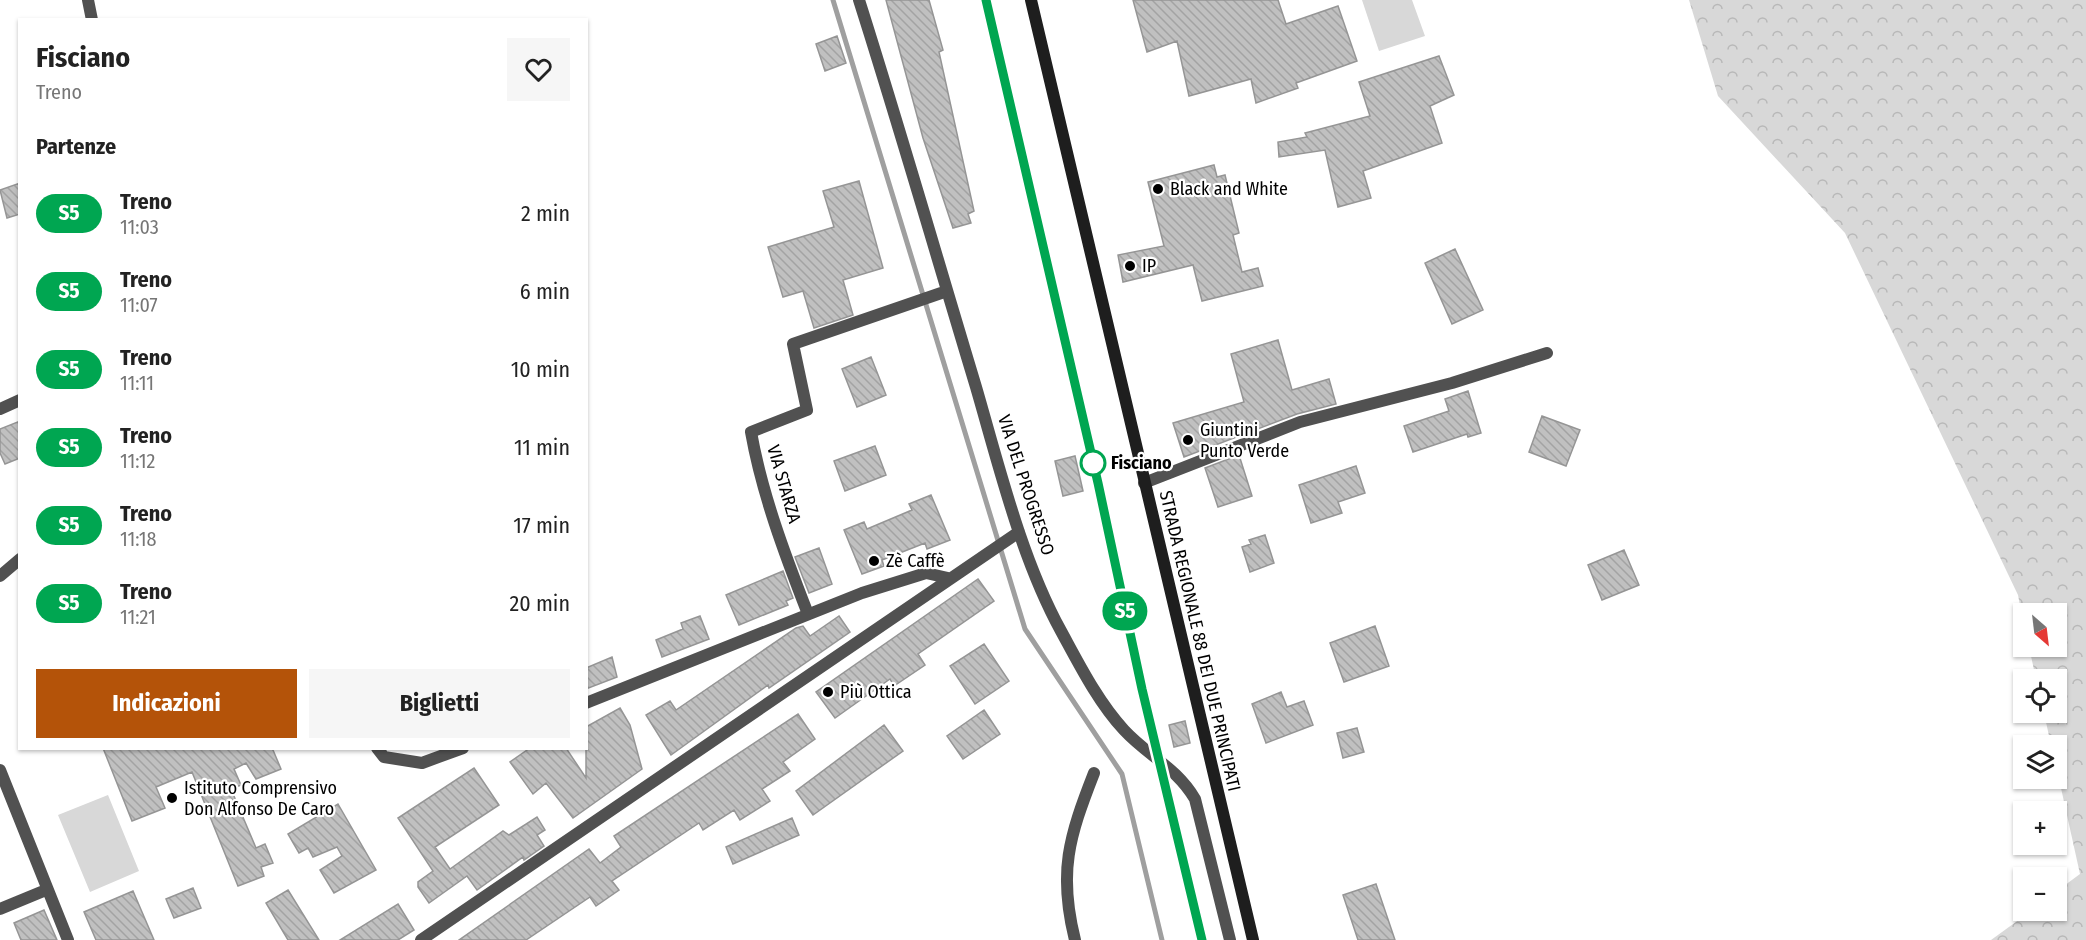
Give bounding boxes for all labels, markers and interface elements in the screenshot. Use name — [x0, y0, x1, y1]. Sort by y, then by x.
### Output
button: heart — [507, 38, 570, 101]
text: Fisciano — [36, 41, 130, 74]
text: Treno — [36, 80, 82, 104]
text: Partenze — [36, 133, 116, 160]
place label: Black and White — [1170, 178, 1288, 200]
marker: Black and White — [1151, 182, 1165, 196]
text: Treno — [120, 188, 172, 215]
text: S5 — [58, 200, 80, 226]
text: 2 min — [521, 200, 570, 227]
text: 11:03 — [120, 215, 159, 239]
place label: IP — [1142, 255, 1156, 277]
marker: IP — [1123, 259, 1137, 273]
text: Treno — [120, 266, 172, 293]
text: S5 — [58, 278, 80, 304]
text: 6 min — [520, 278, 570, 305]
text: 11:07 — [120, 293, 158, 317]
text: Treno — [120, 344, 172, 371]
text: S5 — [58, 356, 80, 382]
text: 10 min — [511, 356, 570, 383]
text: 11:11 — [120, 371, 154, 395]
street label: VIA DEL PROGRESSO — [993, 412, 1059, 558]
place label: Giuntini Punto Verde — [1200, 419, 1289, 462]
text: Treno — [120, 422, 172, 449]
marker: Giuntini Punto Verde — [1181, 433, 1195, 447]
text: S5 — [58, 434, 80, 460]
text: 11 min — [514, 434, 570, 461]
street label: VIA STARZA — [762, 442, 806, 526]
text: 11:12 — [120, 449, 155, 473]
marker: Fisciano — [1080, 450, 1106, 476]
place label: Fisciano — [1111, 452, 1172, 474]
street label: STRADA REGIONALE 88 DEI DUE PRINCIPATI — [1155, 488, 1245, 794]
text: Treno — [120, 500, 172, 527]
text: S5 — [58, 512, 80, 538]
text: 17 min — [513, 512, 570, 539]
text: 11:18 — [120, 527, 157, 551]
place label: Zè Caffè — [886, 550, 945, 572]
marker: Zè Caffè — [867, 554, 881, 568]
text: Treno — [120, 578, 172, 605]
text: S5 — [58, 590, 80, 616]
text: 20 min — [510, 590, 570, 617]
line badge: S5 — [1098, 592, 1152, 630]
text: S5 — [1114, 598, 1136, 624]
north arrow — [2013, 603, 2067, 657]
map controls — [2013, 603, 2067, 921]
text: 11:21 — [120, 605, 156, 629]
button: Indicazioni — [36, 669, 297, 738]
button: Biglietti — [309, 669, 570, 738]
button: locate — [2013, 669, 2067, 723]
place label: Più Ottica — [840, 681, 912, 703]
marker: Più Ottica — [821, 685, 835, 699]
button: layers — [2013, 735, 2067, 789]
place label: Istituto Comprensivo Don Alfonso De Caro — [184, 777, 337, 820]
marker: Istituto Comprensivo Don Alfonso De Caro — [165, 791, 179, 805]
button: + — [2013, 801, 2067, 855]
button: − — [2013, 867, 2067, 921]

